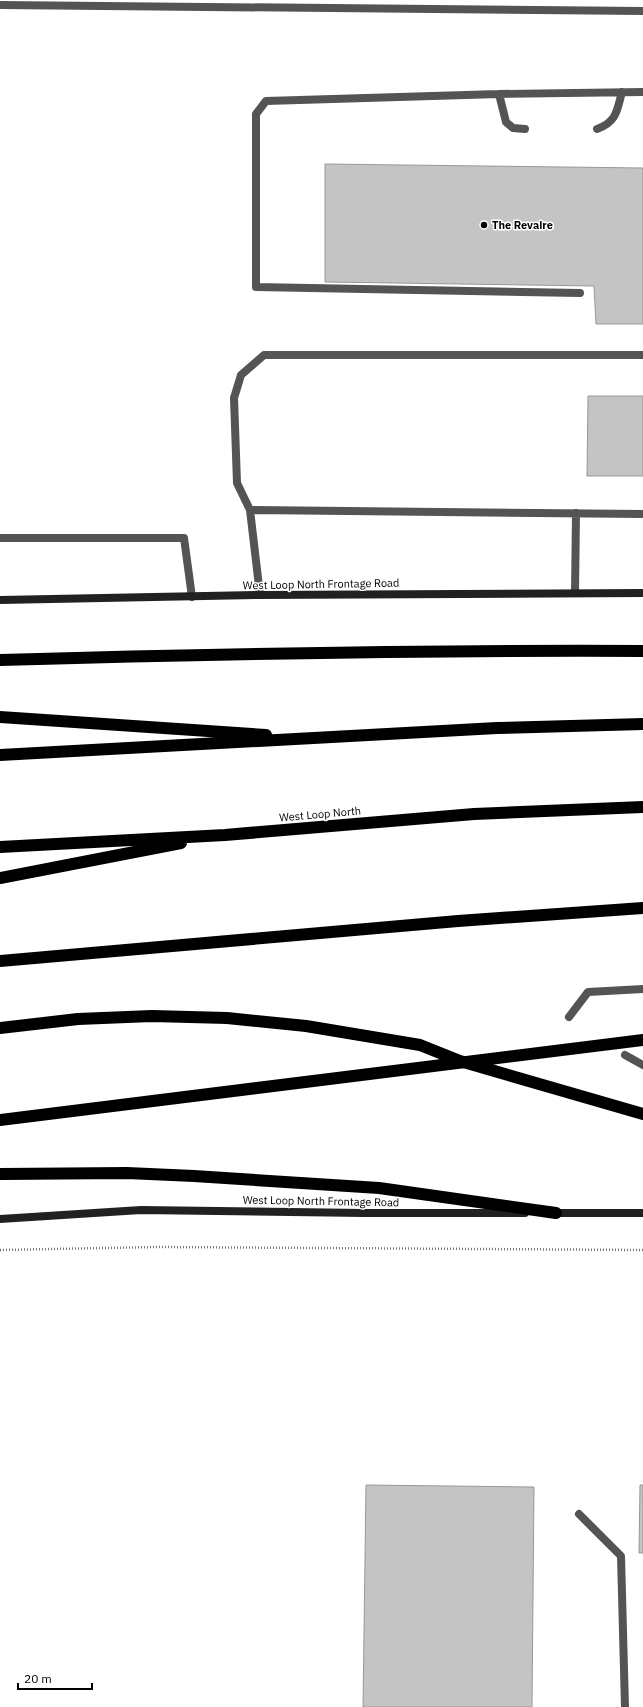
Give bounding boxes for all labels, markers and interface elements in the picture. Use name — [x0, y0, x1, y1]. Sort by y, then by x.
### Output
place label: The Revaire — [492, 218, 553, 232]
marker: The Revaire — [479, 220, 489, 230]
street label: West Loop North Frontage Road — [243, 576, 399, 592]
street label: West Loop North — [278, 803, 362, 825]
street label: West Loop North Frontage Road — [243, 1193, 399, 1209]
scale bar — [18, 1665, 92, 1691]
text: 20 m — [24, 1671, 52, 1686]

